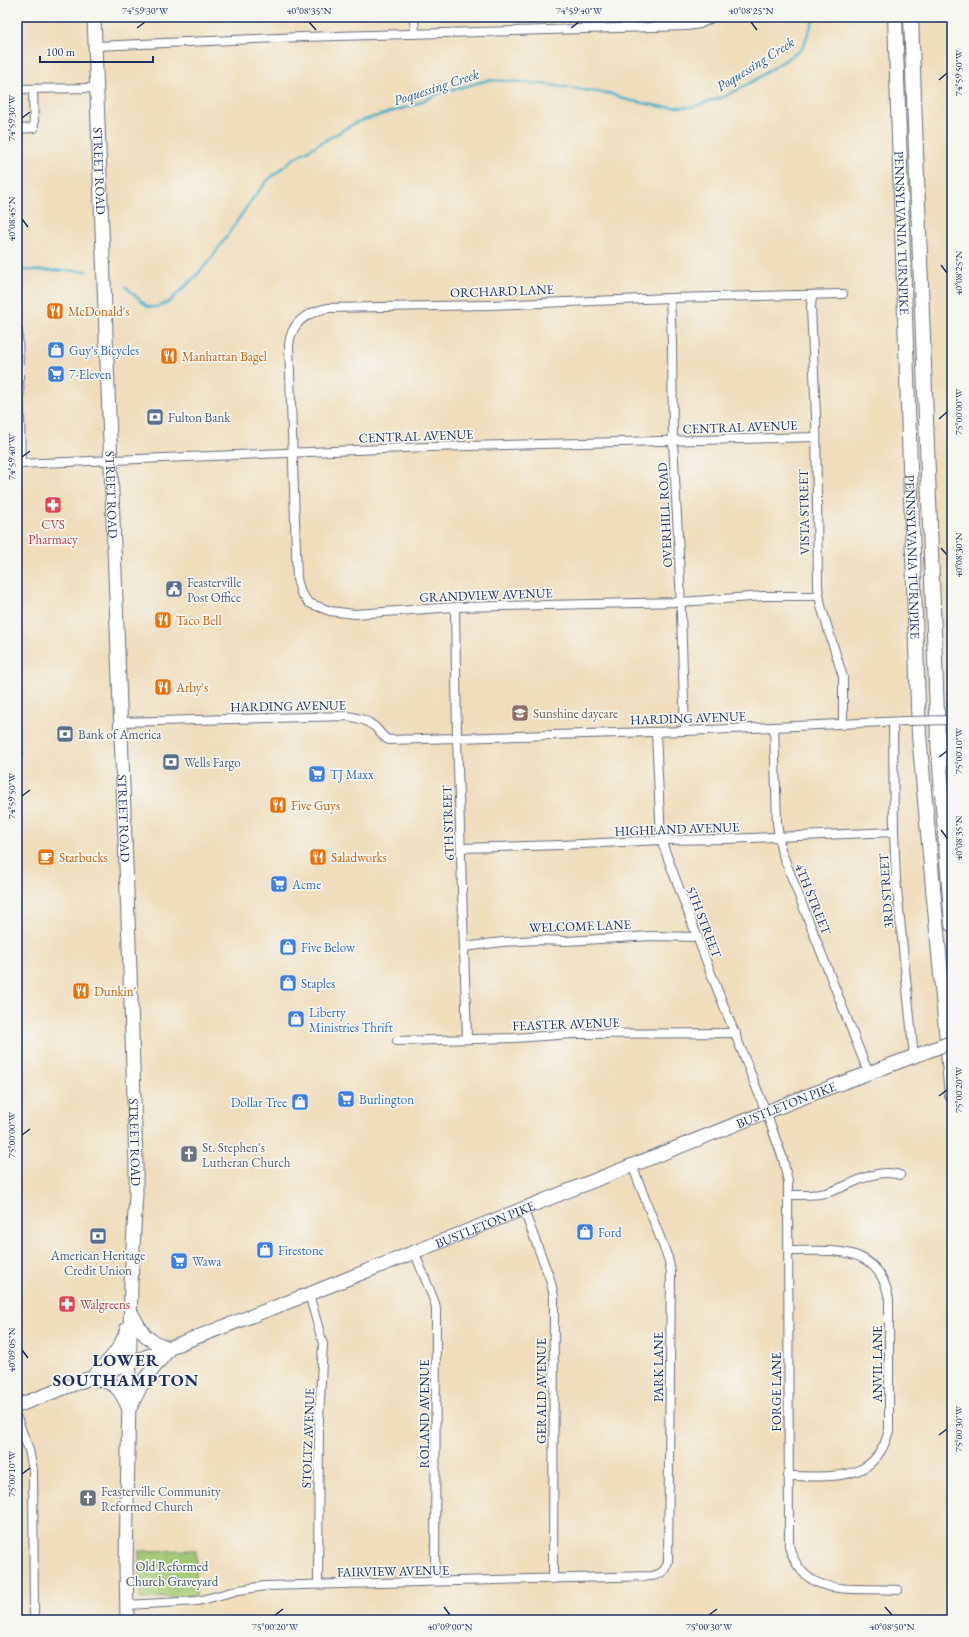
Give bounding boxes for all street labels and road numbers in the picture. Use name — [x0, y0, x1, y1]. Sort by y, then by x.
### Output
street label: STREET ROAD — [90, 127, 110, 215]
street label: PENNSYLVANIA TURNPIKE — [891, 150, 913, 315]
street label: ORCHARD LANE — [450, 281, 554, 301]
street label: CENTRAL AVENUE — [682, 416, 798, 438]
street label: CENTRAL AVENUE — [358, 425, 474, 447]
street label: STREET ROAD — [102, 451, 122, 539]
street label: OVERHILL ROAD — [654, 462, 676, 568]
street label: VISTA STREET — [795, 469, 813, 555]
street label: PENNSYLVANIA TURNPIKE — [902, 474, 924, 639]
street label: GRANDVIEW AVENUE — [419, 584, 553, 606]
street label: HARDING AVENUE — [230, 696, 346, 716]
street label: HARDING AVENUE — [630, 707, 746, 729]
street label: STREET ROAD — [114, 774, 134, 863]
street label: 6TH STREET — [438, 785, 458, 861]
street label: HIGHLAND AVENUE — [614, 818, 740, 840]
street label: 3RD STREET — [875, 853, 897, 929]
street label: 4TH STREET — [791, 861, 835, 937]
street label: 5TH STREET — [683, 884, 726, 961]
street label: WELCOME LANE — [529, 916, 631, 936]
street label: FEASTER AVENUE — [512, 1014, 620, 1034]
street label: BUSTLETON PIKE — [733, 1077, 838, 1132]
street label: STREET ROAD — [125, 1098, 145, 1186]
street label: BUSTLETON PIKE — [432, 1197, 537, 1252]
street label: ANVIL LANE — [869, 1326, 886, 1403]
street label: PARK LANE — [650, 1332, 667, 1402]
street label: GERALD AVENUE — [533, 1338, 550, 1444]
street label: FORGE LANE — [768, 1352, 785, 1432]
street label: ROLAND AVENUE — [416, 1360, 433, 1468]
street label: STOLTZ AVENUE — [298, 1388, 318, 1488]
street label: FAIRVIEW AVENUE — [337, 1562, 449, 1580]

